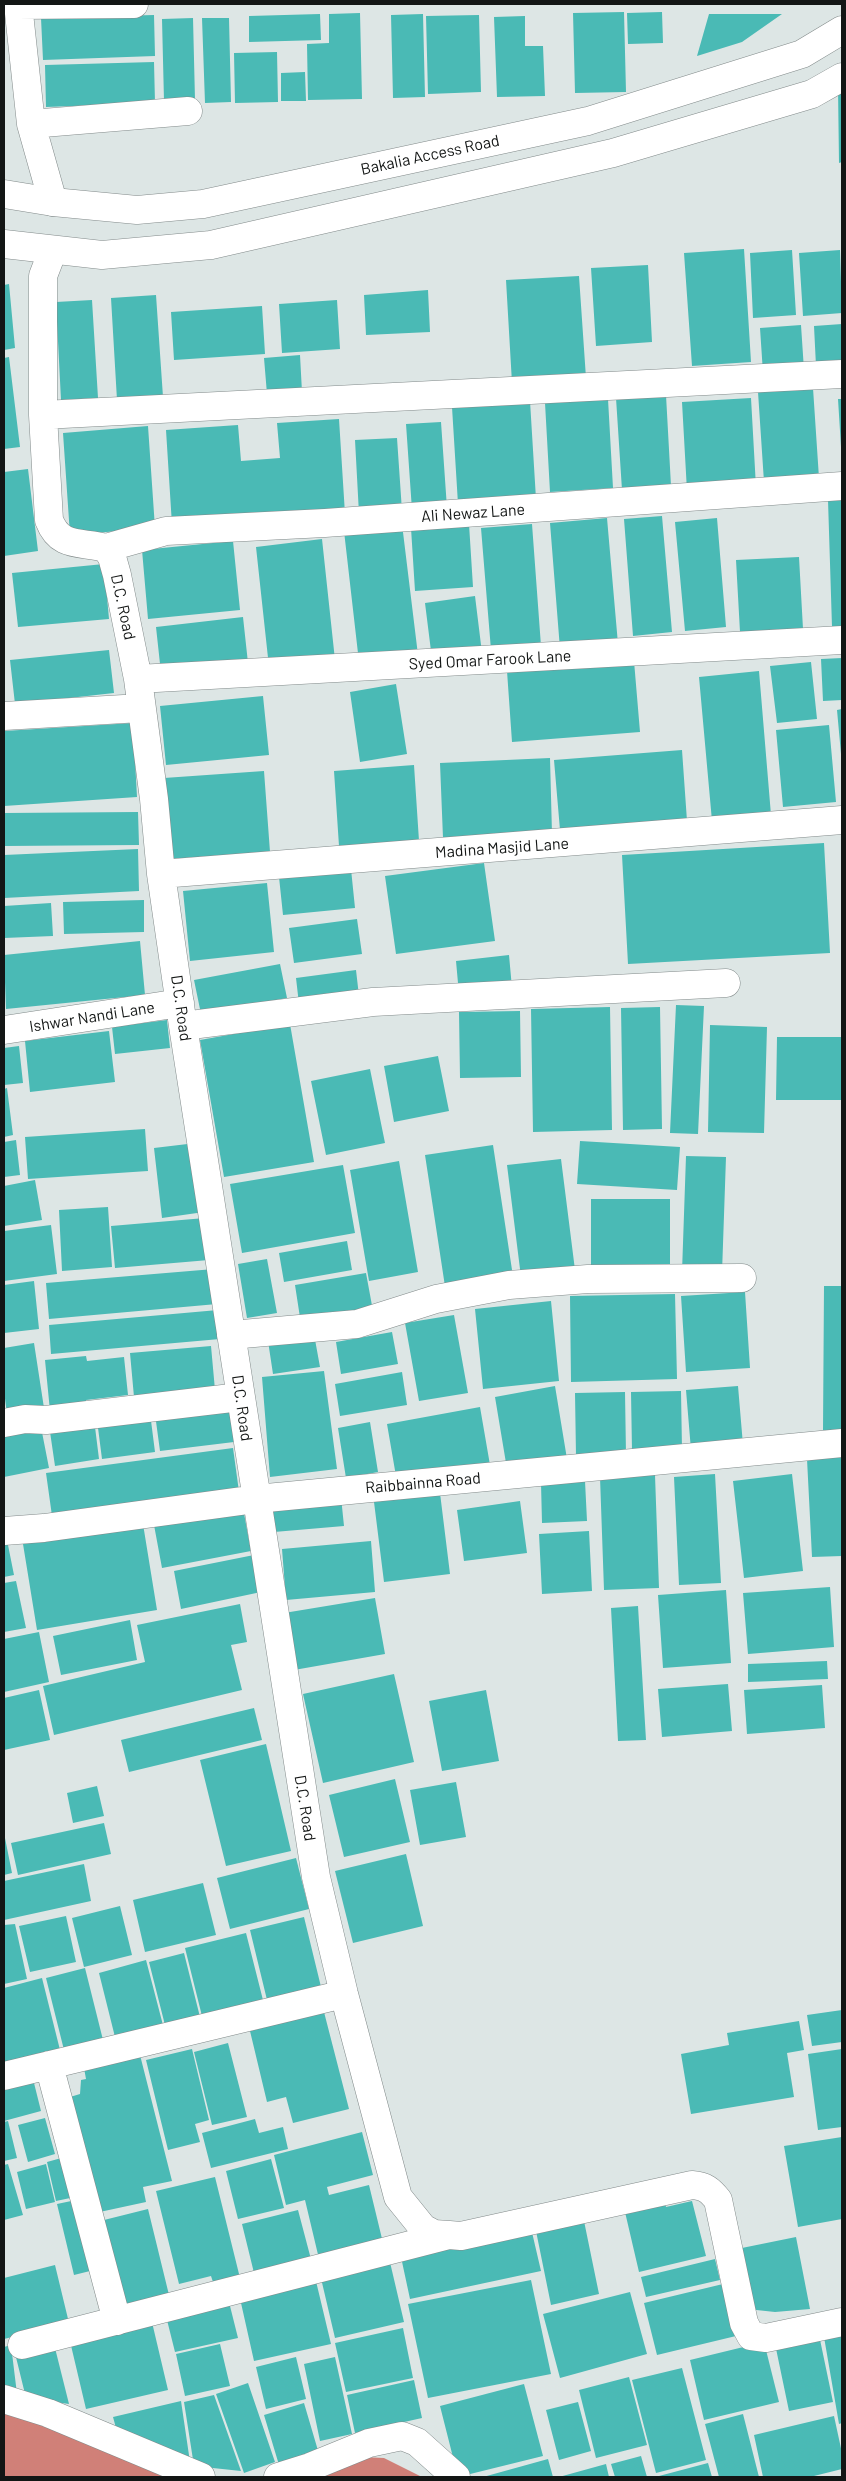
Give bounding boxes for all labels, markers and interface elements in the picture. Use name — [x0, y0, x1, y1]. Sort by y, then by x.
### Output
street label: Bakalia Access Road — [359, 131, 501, 179]
street label: Ali Newaz Lane — [420, 500, 526, 526]
street label: D.C. Road — [107, 572, 139, 642]
street label: Syed Omar Farook Lane — [408, 646, 572, 674]
street label: Madina Masjid Lane — [435, 834, 569, 862]
street label: D.C. Road — [167, 974, 195, 1042]
street label: Ishwar Nandi Lane — [28, 998, 156, 1036]
street label: D.C. Road — [228, 1374, 256, 1442]
street label: Raibbainna Road — [365, 1468, 481, 1498]
street label: D.C. Road — [290, 1774, 320, 1842]

